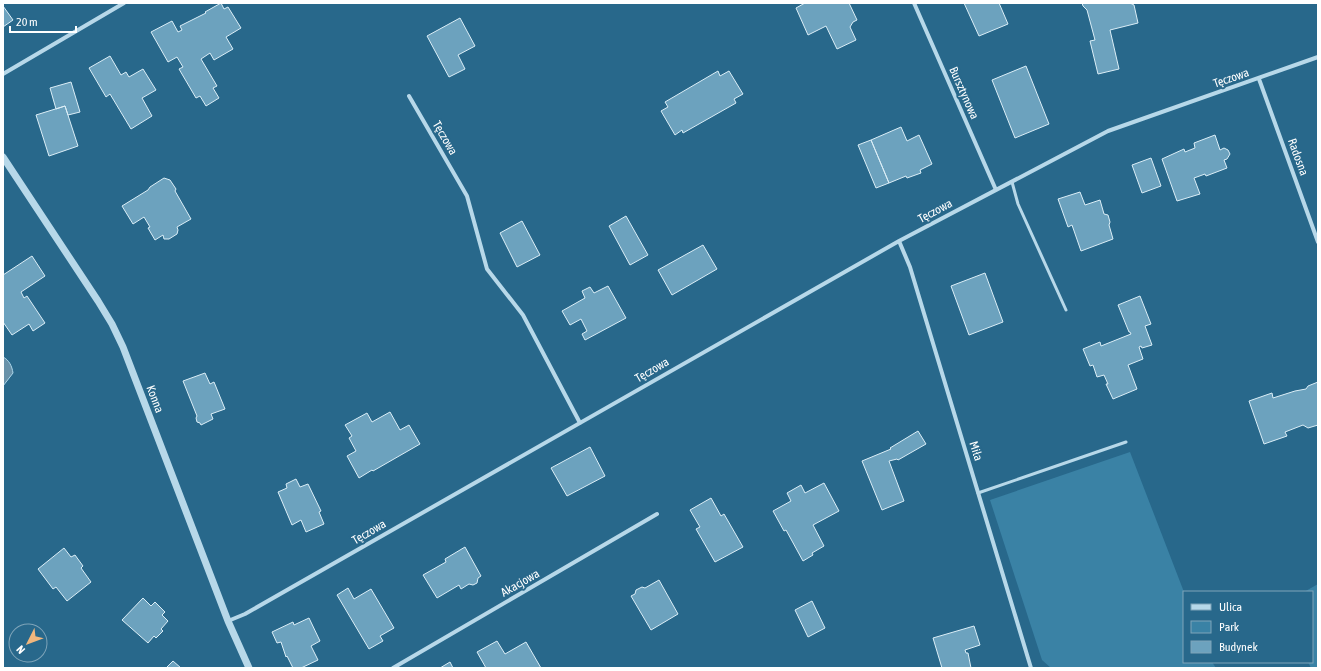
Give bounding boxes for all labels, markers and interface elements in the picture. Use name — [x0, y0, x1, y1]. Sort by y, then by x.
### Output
scale bar — [10, 8, 76, 34]
text: 20 m — [16, 15, 38, 29]
street label: Bursztynowa — [946, 65, 982, 121]
street label: Tęczowa — [1211, 65, 1251, 91]
street label: Tęczowa — [430, 119, 460, 157]
street label: Radosna — [1285, 136, 1311, 178]
street label: Tęczowa — [915, 196, 955, 226]
street label: Tęczowa — [633, 355, 671, 385]
street label: Konna — [143, 383, 167, 415]
street label: Miła — [966, 440, 986, 462]
street label: Tęczowa — [350, 517, 388, 547]
street label: Akacjowa — [498, 566, 542, 600]
legend — [1183, 591, 1313, 663]
text: Ulica — [1219, 600, 1242, 614]
text: Park — [1219, 620, 1240, 634]
north arrow — [8, 623, 48, 663]
text: Budynek — [1219, 640, 1258, 654]
text: N — [14, 643, 27, 656]

